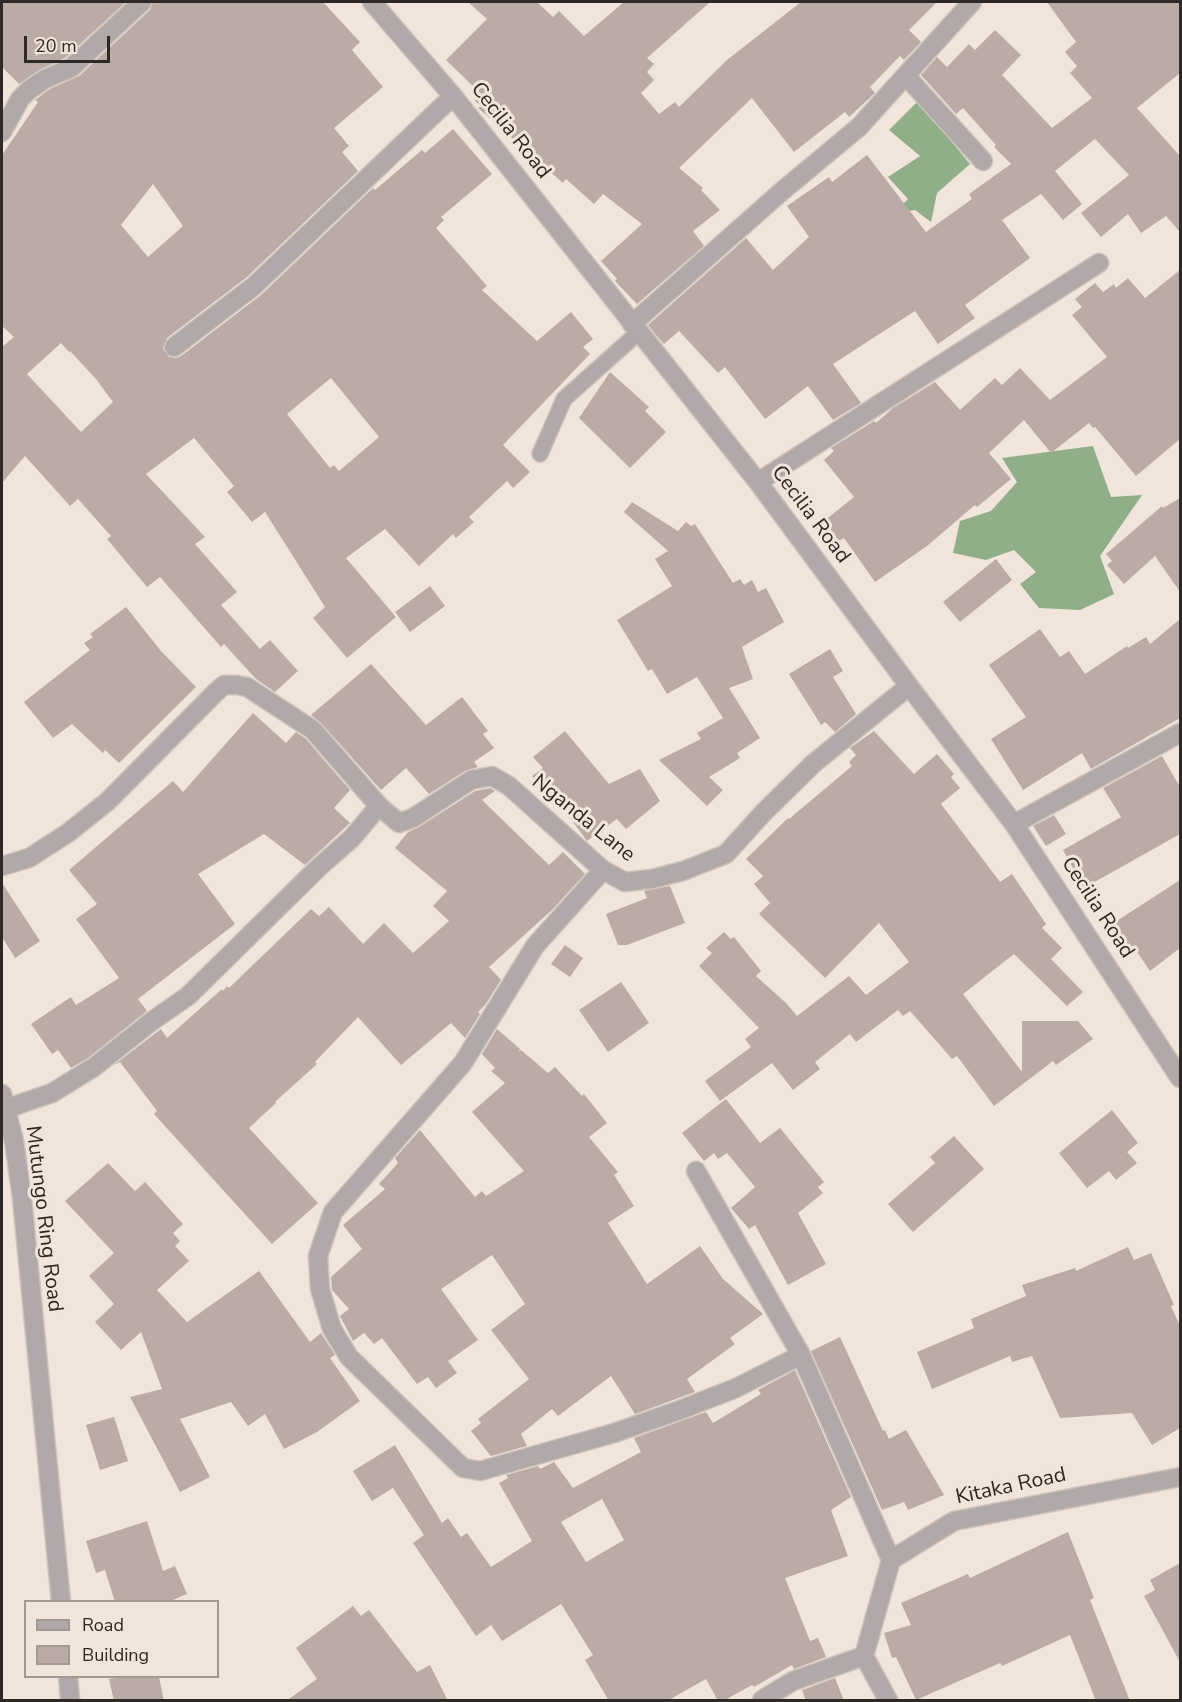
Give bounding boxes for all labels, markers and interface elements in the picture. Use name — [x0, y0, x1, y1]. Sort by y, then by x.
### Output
scale bar — [27, 24, 112, 62]
text: 20 m — [35, 34, 77, 58]
street label: Cecilia Road — [464, 78, 556, 184]
street label: Cecilia Road — [765, 461, 855, 569]
street label: Nganda Lane — [526, 770, 640, 868]
street label: Cecilia Road — [1055, 853, 1139, 963]
street label: Mutungo Ring Road — [19, 1124, 67, 1314]
street label: Kitaka Road — [953, 1463, 1069, 1511]
legend — [24, 1600, 219, 1678]
text: Road — [82, 1613, 124, 1637]
text: Building — [82, 1643, 149, 1667]

